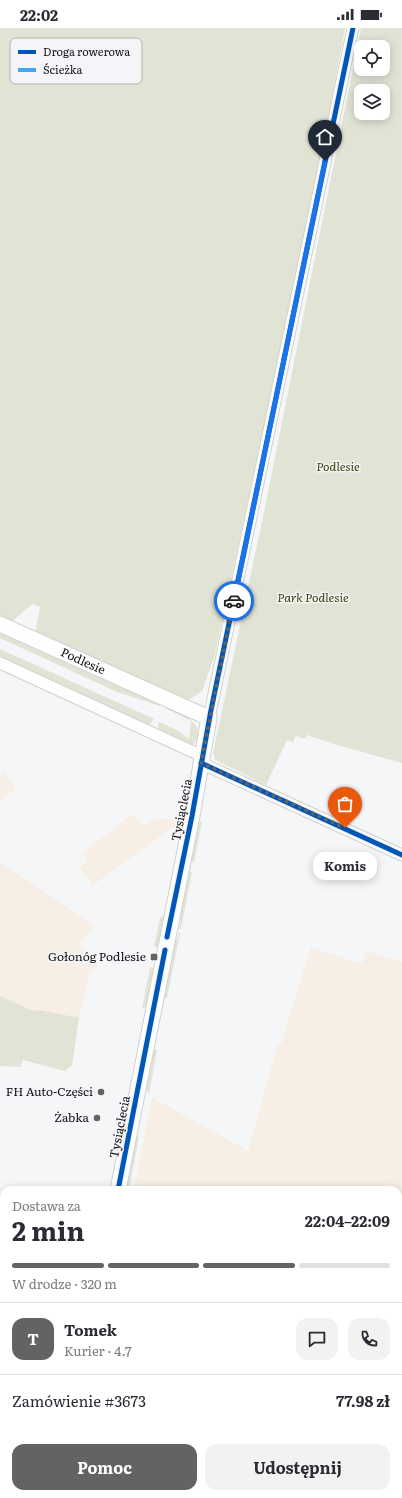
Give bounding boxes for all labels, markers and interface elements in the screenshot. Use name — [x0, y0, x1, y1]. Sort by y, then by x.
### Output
text: 22:02 — [20, 3, 58, 26]
legend — [10, 38, 142, 84]
map controls — [354, 40, 390, 120]
button: locate — [354, 40, 390, 76]
text: Droga rowerowa — [43, 43, 130, 59]
text: Ścieżka — [43, 61, 82, 77]
button: layers — [354, 84, 390, 120]
pin — [308, 120, 342, 161]
icon: home — [314, 126, 336, 148]
park label: Podlesie — [316, 457, 360, 475]
courier — [214, 581, 254, 621]
park label: Park Podlesie — [277, 588, 349, 606]
icon: car — [223, 590, 245, 612]
street label: Podlesie — [58, 643, 109, 678]
street label: Tysiąclecia — [166, 776, 196, 843]
pin — [328, 787, 362, 828]
icon: bag — [334, 793, 356, 815]
callout: Komis — [313, 852, 377, 880]
text: Komis — [324, 856, 366, 875]
place label: Gołonóg Podlesie — [48, 947, 146, 965]
marker: Gołonóg Podlesie — [149, 952, 159, 962]
place label: FH Auto-Części — [6, 1082, 93, 1100]
marker: FH Auto-Części — [96, 1087, 106, 1097]
street label: Tysiąclecia — [104, 1093, 134, 1160]
place label: Żabka — [54, 1108, 90, 1126]
marker: Żabka — [92, 1113, 102, 1123]
text: Dostawa za — [12, 1196, 81, 1215]
text: 22:04–22:09 — [305, 1209, 390, 1232]
text: 2 min — [12, 1210, 85, 1249]
text: W drodze · 320 m — [12, 1274, 117, 1293]
text: Tomek — [64, 1318, 117, 1341]
button: chat — [296, 1318, 338, 1360]
button: phone — [348, 1318, 390, 1360]
text: T — [27, 1327, 39, 1350]
text: Kurier · 4.7 — [64, 1341, 132, 1360]
text: Zamówienie #3673 — [12, 1389, 146, 1412]
text: 77.98 zł — [336, 1389, 390, 1412]
button: Pomoc — [12, 1444, 197, 1490]
button: Udostępnij — [205, 1444, 390, 1490]

